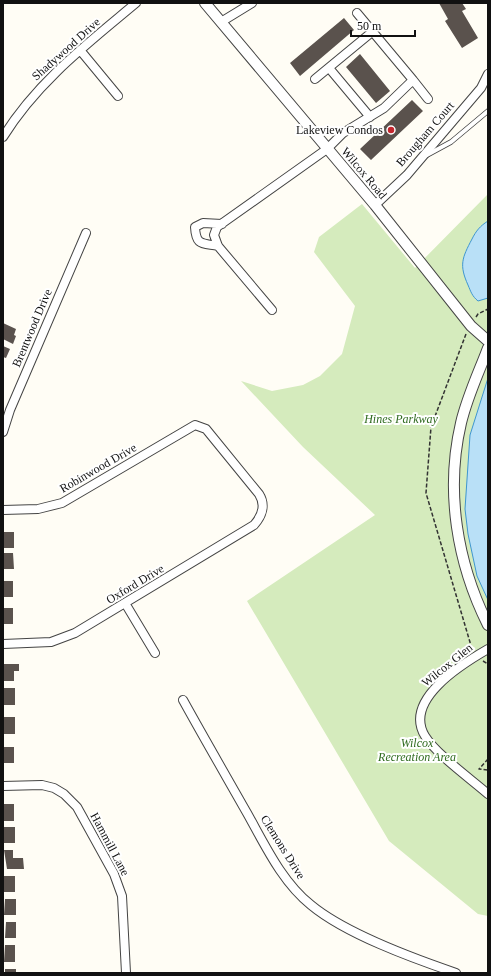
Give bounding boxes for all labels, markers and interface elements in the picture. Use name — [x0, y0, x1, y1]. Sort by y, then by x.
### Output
scale bar — [351, 12, 415, 38]
street label: Shadywood Drive — [29, 15, 103, 83]
text: 50 m — [357, 19, 382, 33]
street label: Brougham Court — [393, 98, 457, 169]
place label: Lakeview Condos — [296, 123, 383, 137]
marker: Lakeview Condos — [386, 125, 396, 135]
street label: Wilcox Road — [338, 144, 390, 202]
street label: Brentwood Drive — [9, 287, 55, 369]
park label: Hines Parkway — [363, 412, 438, 426]
street label: Robinwood Drive — [57, 440, 139, 496]
street label: Oxford Drive — [104, 561, 166, 607]
street label: Wilcox Glen — [419, 640, 475, 690]
park label: Wilcox Recreation Area — [377, 736, 456, 764]
street label: Hammill Lane — [87, 810, 133, 878]
street label: Clemons Drive — [258, 812, 308, 882]

